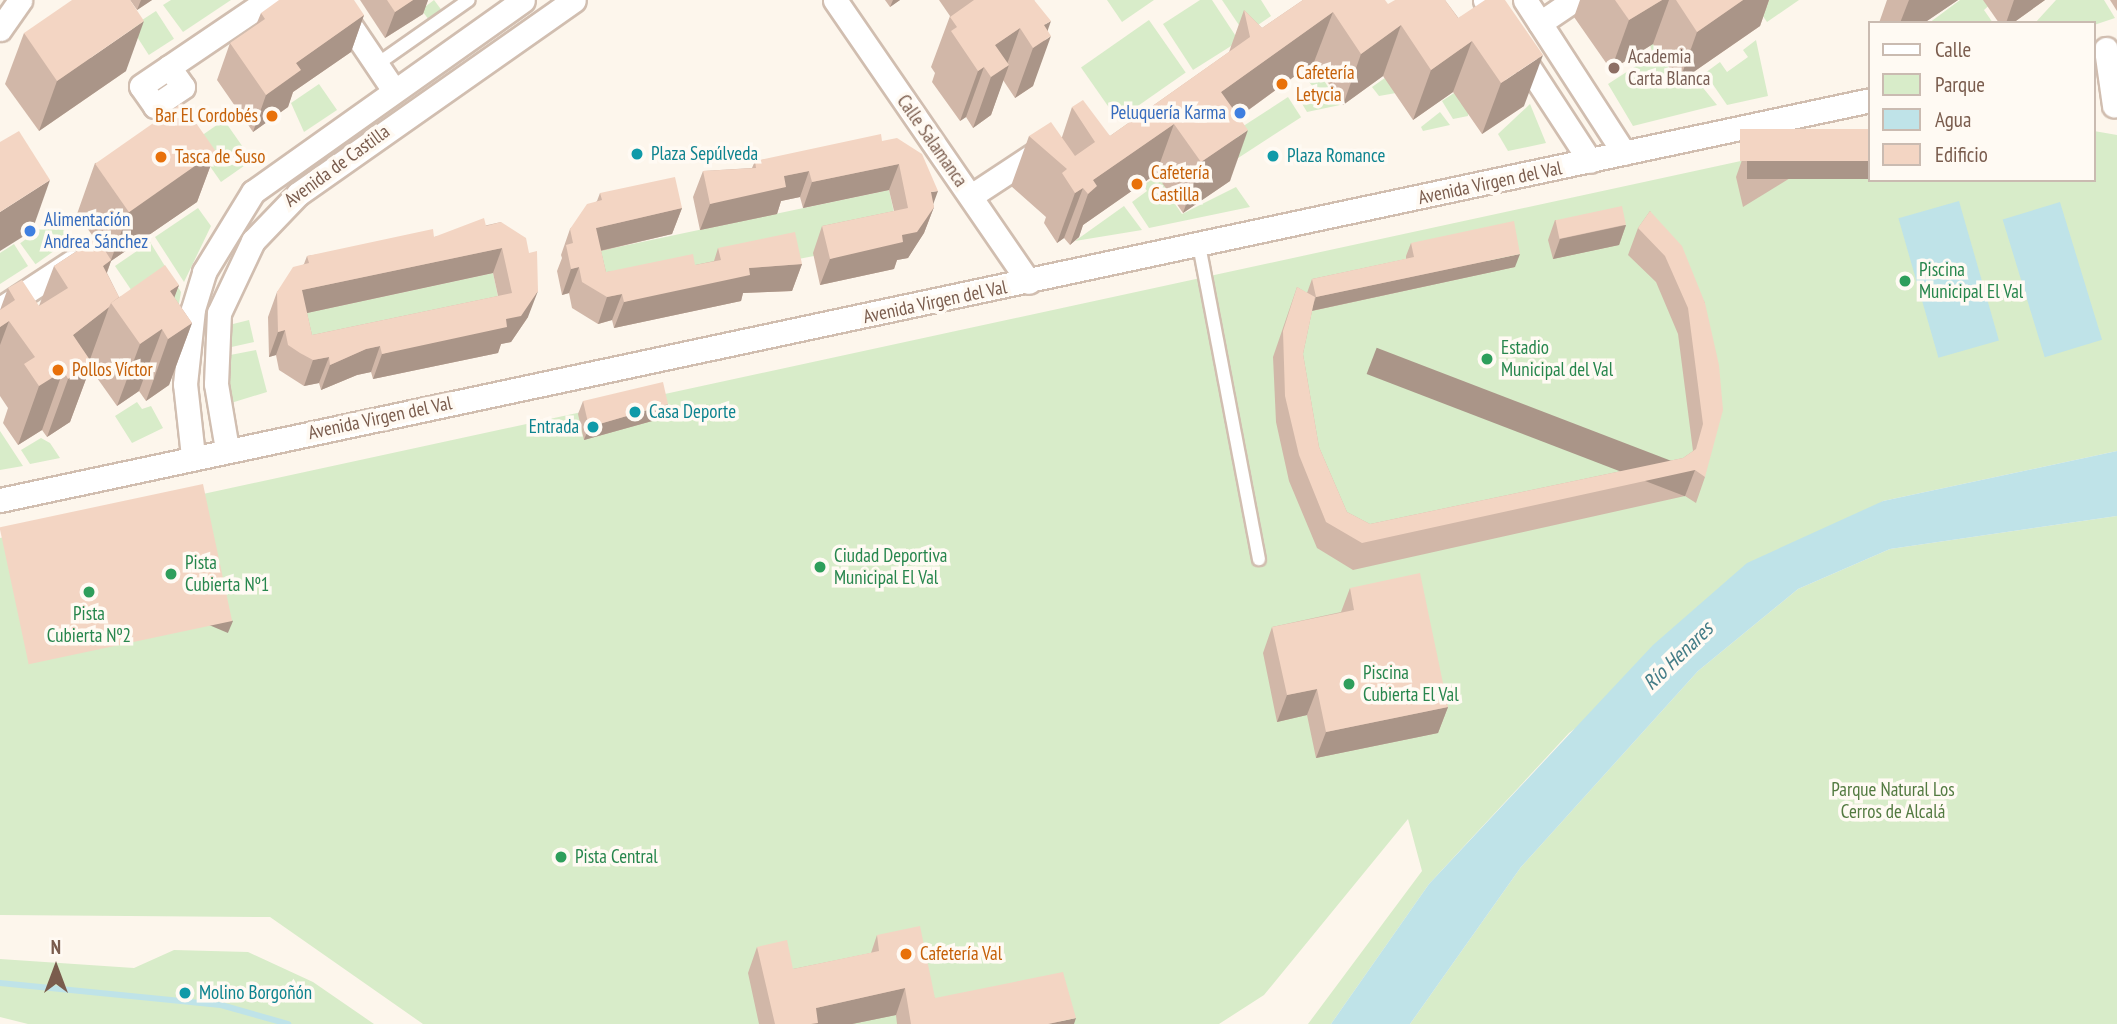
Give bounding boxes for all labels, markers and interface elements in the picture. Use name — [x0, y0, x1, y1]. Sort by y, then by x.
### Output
legend — [1868, 21, 2096, 182]
text: Calle — [1935, 36, 1971, 63]
place label: Academia Carta Blanca — [1628, 46, 1710, 90]
marker: Academia Carta Blanca — [1606, 60, 1622, 76]
place label: Cafetería Letycia — [1296, 62, 1354, 106]
text: Parque — [1935, 71, 1985, 98]
marker: Cafetería Letycia — [1274, 76, 1290, 92]
street label: Calle Salamanca — [892, 91, 972, 191]
place label: Peluquería Karma — [1110, 102, 1226, 124]
place label: Bar El Cordobés — [155, 105, 258, 127]
marker: Peluquería Karma — [1232, 105, 1248, 121]
text: Agua — [1935, 106, 1971, 133]
marker: Bar El Cordobés — [264, 108, 280, 124]
street label: Avenida de Castilla — [280, 120, 394, 212]
text: Edificio — [1935, 141, 1988, 168]
place label: Plaza Sepúlveda — [651, 143, 758, 165]
place label: Plaza Romance — [1287, 145, 1385, 167]
place label: Tasca de Suso — [175, 146, 265, 168]
marker: Plaza Sepúlveda — [629, 146, 645, 162]
marker: Plaza Romance — [1265, 148, 1281, 164]
marker: Tasca de Suso — [153, 149, 169, 165]
street label: Avenida Virgen del Val — [1416, 157, 1564, 209]
place label: Cafetería Castilla — [1151, 162, 1209, 206]
marker: Cafetería Castilla — [1129, 176, 1145, 192]
place label: Alimentación Andrea Sánchez — [44, 209, 148, 253]
marker: Alimentación Andrea Sánchez — [22, 223, 38, 239]
place label: Piscina Municipal El Val — [1919, 259, 2024, 303]
marker: Piscina Municipal El Val — [1897, 273, 1913, 289]
street label: Avenida Virgen del Val — [861, 276, 1009, 328]
place label: Estadio Municipal del Val — [1501, 337, 1614, 381]
marker: Estadio Municipal del Val — [1479, 351, 1495, 367]
place label: Pollos Víctor — [72, 359, 153, 381]
marker: Pollos Víctor — [50, 362, 66, 378]
street label: Avenida Virgen del Val — [306, 392, 454, 444]
place label: Casa Deporte — [649, 401, 736, 423]
marker: Casa Deporte — [627, 404, 643, 420]
place label: Entrada — [529, 416, 579, 438]
marker: Entrada — [585, 419, 601, 435]
place label: Ciudad Deportiva Municipal El Val — [834, 545, 947, 589]
place label: Pista Cubierta Nº1 — [185, 552, 269, 596]
marker: Ciudad Deportiva Municipal El Val — [812, 559, 828, 575]
marker: Pista Cubierta Nº1 — [163, 566, 179, 582]
marker: Pista Cubierta Nº2 — [81, 584, 97, 600]
place label: Pista Cubierta Nº2 — [47, 603, 131, 647]
water label: Río Henares — [1638, 617, 1718, 695]
place label: Piscina Cubierta El Val — [1363, 662, 1459, 706]
marker: Piscina Cubierta El Val — [1341, 676, 1357, 692]
park label: Parque Natural Los Cerros de Alcalá — [1831, 779, 1955, 823]
place label: Pista Central — [575, 846, 658, 868]
marker: Pista Central — [553, 849, 569, 865]
north arrow — [21, 933, 91, 1003]
text: N — [51, 935, 61, 959]
place label: Cafetería Val — [920, 943, 1003, 965]
marker: Cafetería Val — [898, 946, 914, 962]
place label: Molino Borgoñón — [199, 982, 312, 1004]
marker: Molino Borgoñón — [177, 985, 193, 1001]

